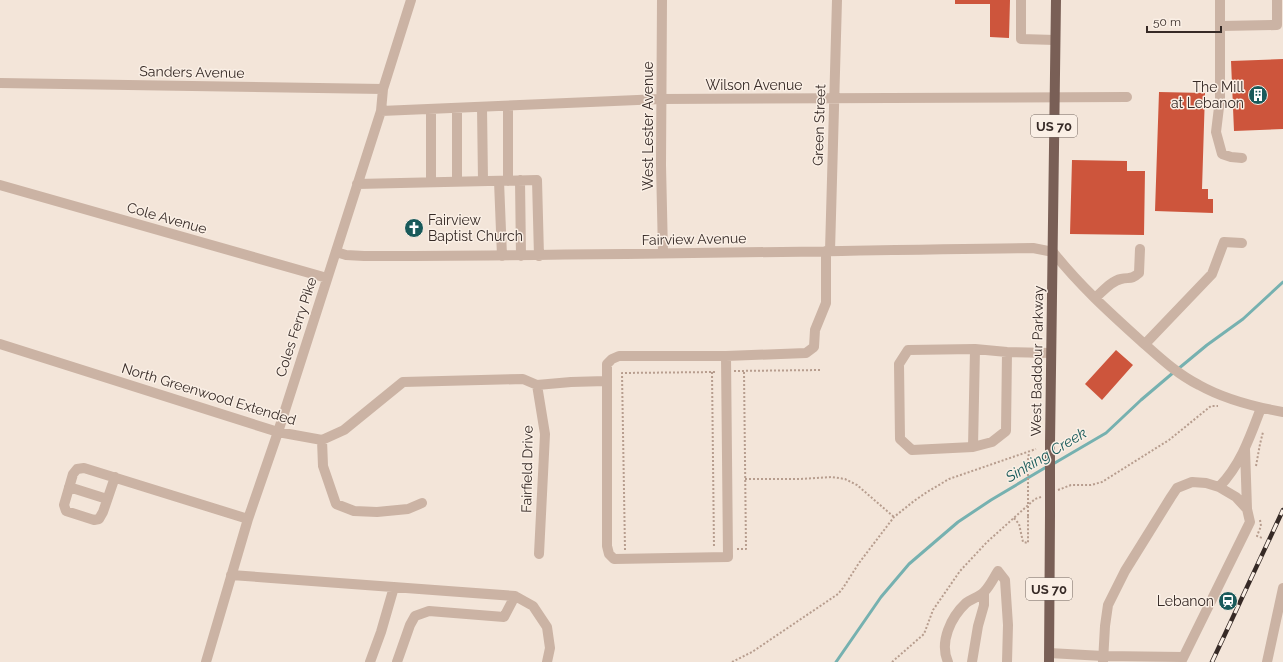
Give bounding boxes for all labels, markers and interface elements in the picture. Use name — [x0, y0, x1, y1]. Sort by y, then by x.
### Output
scale bar — [1147, 8, 1221, 34]
text: 50 m — [1153, 15, 1181, 29]
street label: West Lester Avenue — [640, 61, 656, 191]
street label: Sanders Avenue — [139, 63, 245, 81]
street label: Wilson Avenue — [705, 77, 803, 93]
place label: The Mill at Lebanon — [1171, 79, 1244, 111]
street label: Green Street — [810, 84, 828, 166]
building icon: The Mill at Lebanon — [1247, 84, 1269, 106]
road number: US 70 — [1031, 115, 1077, 137]
street label: Cole Avenue — [125, 199, 209, 237]
place label: Fairview Baptist Church — [428, 212, 523, 244]
church icon: Fairview Baptist Church — [403, 217, 425, 239]
street label: Fairview Avenue — [642, 230, 746, 248]
street label: Coles Ferry Pike — [272, 275, 320, 379]
street label: West Baddour Parkway — [1028, 285, 1046, 437]
street label: North Greenwood Extended — [120, 360, 298, 428]
water label: Sinking Creek — [1001, 424, 1090, 487]
street label: Fairfield Drive — [518, 425, 536, 513]
road number: US 70 — [1026, 578, 1072, 600]
station icon: Lebanon — [1217, 590, 1239, 612]
place label: Lebanon — [1157, 593, 1214, 609]

